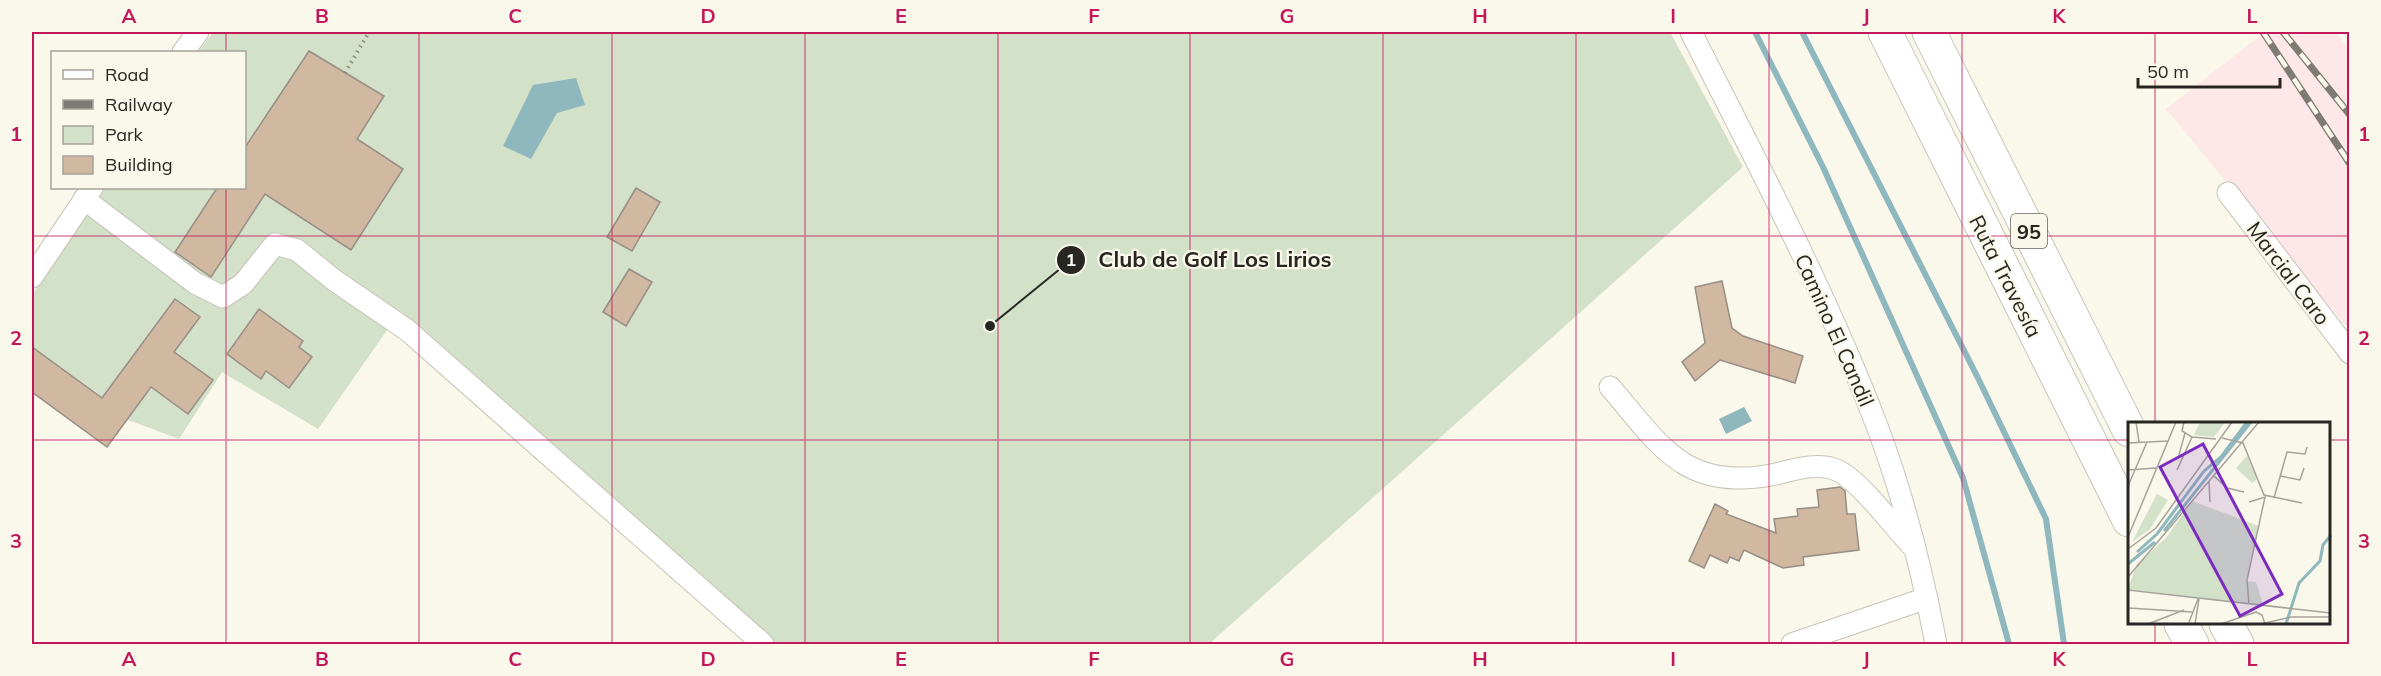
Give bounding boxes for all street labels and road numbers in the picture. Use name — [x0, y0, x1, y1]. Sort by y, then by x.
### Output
street label: Ruta Travesía — [1964, 211, 2048, 341]
road number: 95 — [2011, 214, 2047, 248]
street label: Marcial Caro — [2242, 216, 2336, 330]
street label: Camino El Candil — [1790, 250, 1880, 410]

